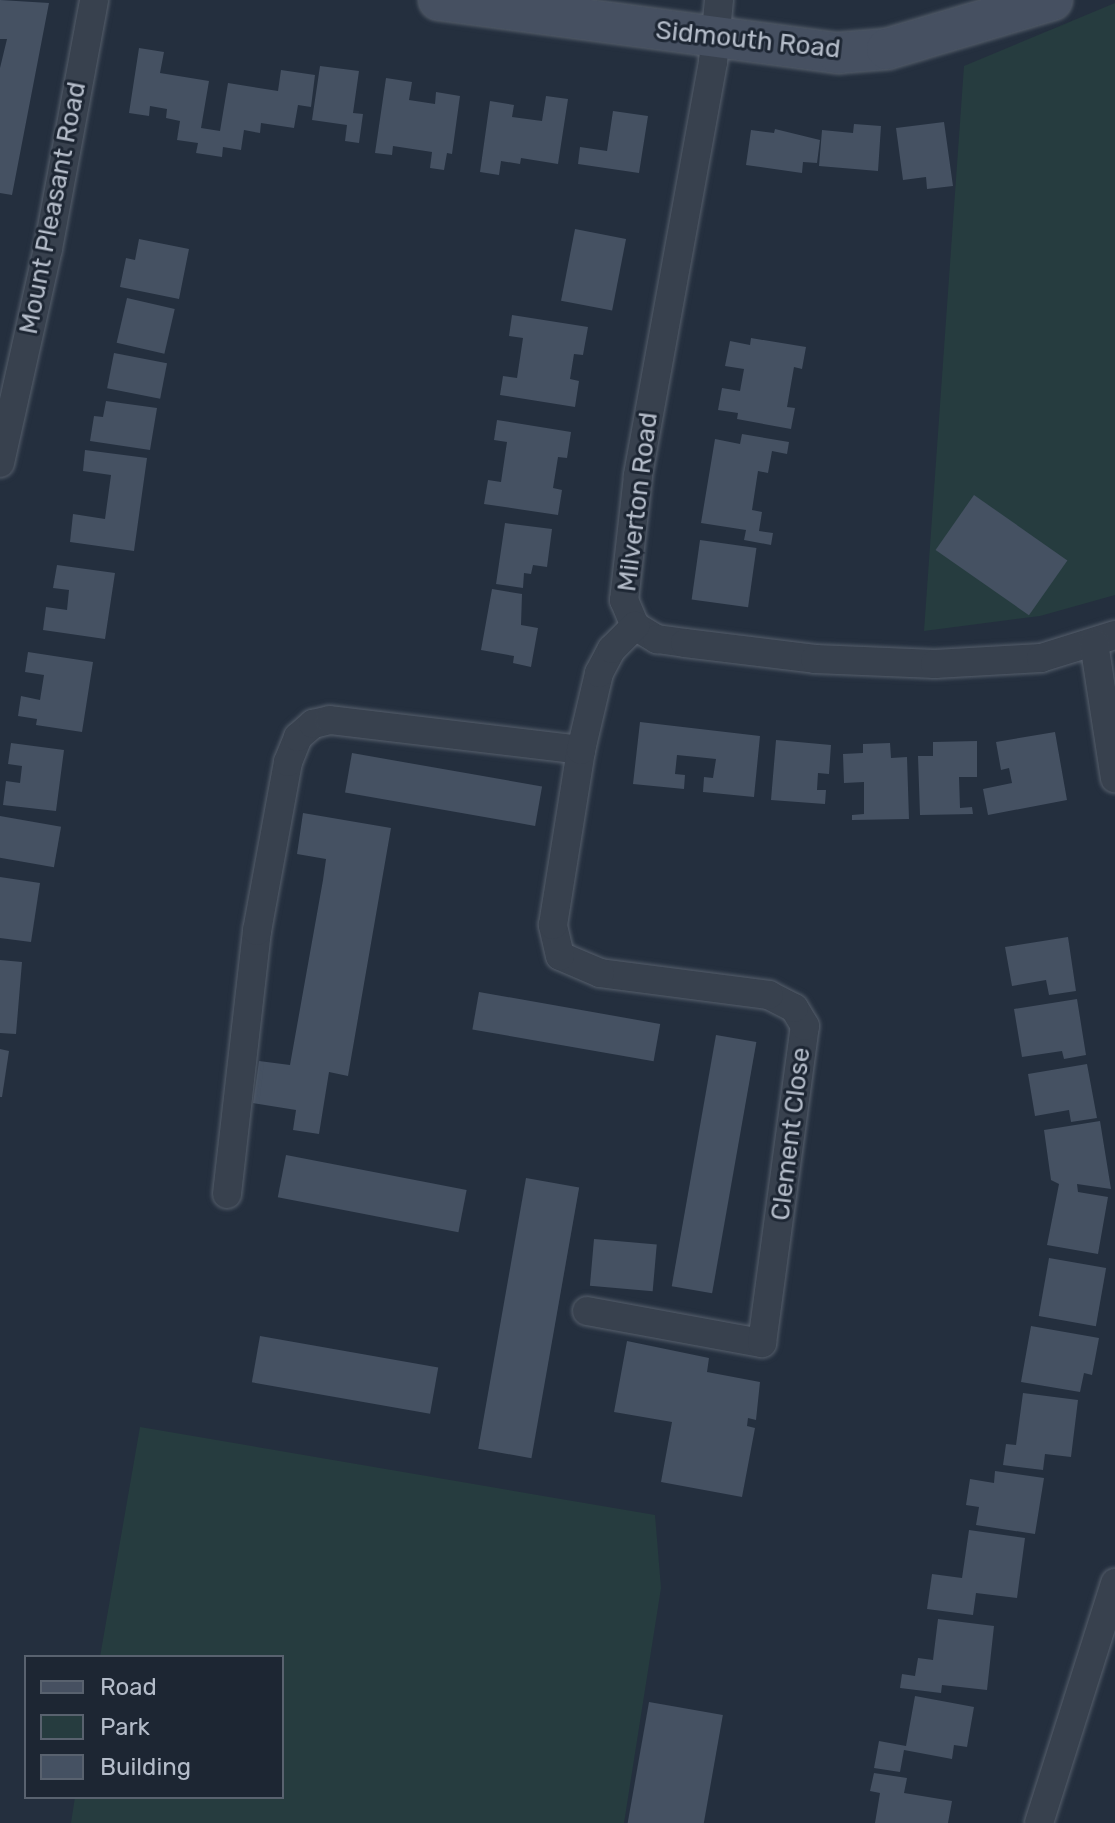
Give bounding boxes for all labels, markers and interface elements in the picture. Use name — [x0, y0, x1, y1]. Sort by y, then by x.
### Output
street label: Sidmouth Road — [654, 15, 842, 65]
street label: Mount Pleasant Road — [13, 79, 93, 337]
street label: Milverton Road — [612, 411, 664, 593]
street label: Clement Close — [765, 1046, 817, 1222]
legend — [24, 1655, 284, 1799]
text: Road — [100, 1673, 157, 1701]
text: Park — [100, 1713, 150, 1741]
text: Building — [100, 1753, 191, 1781]

